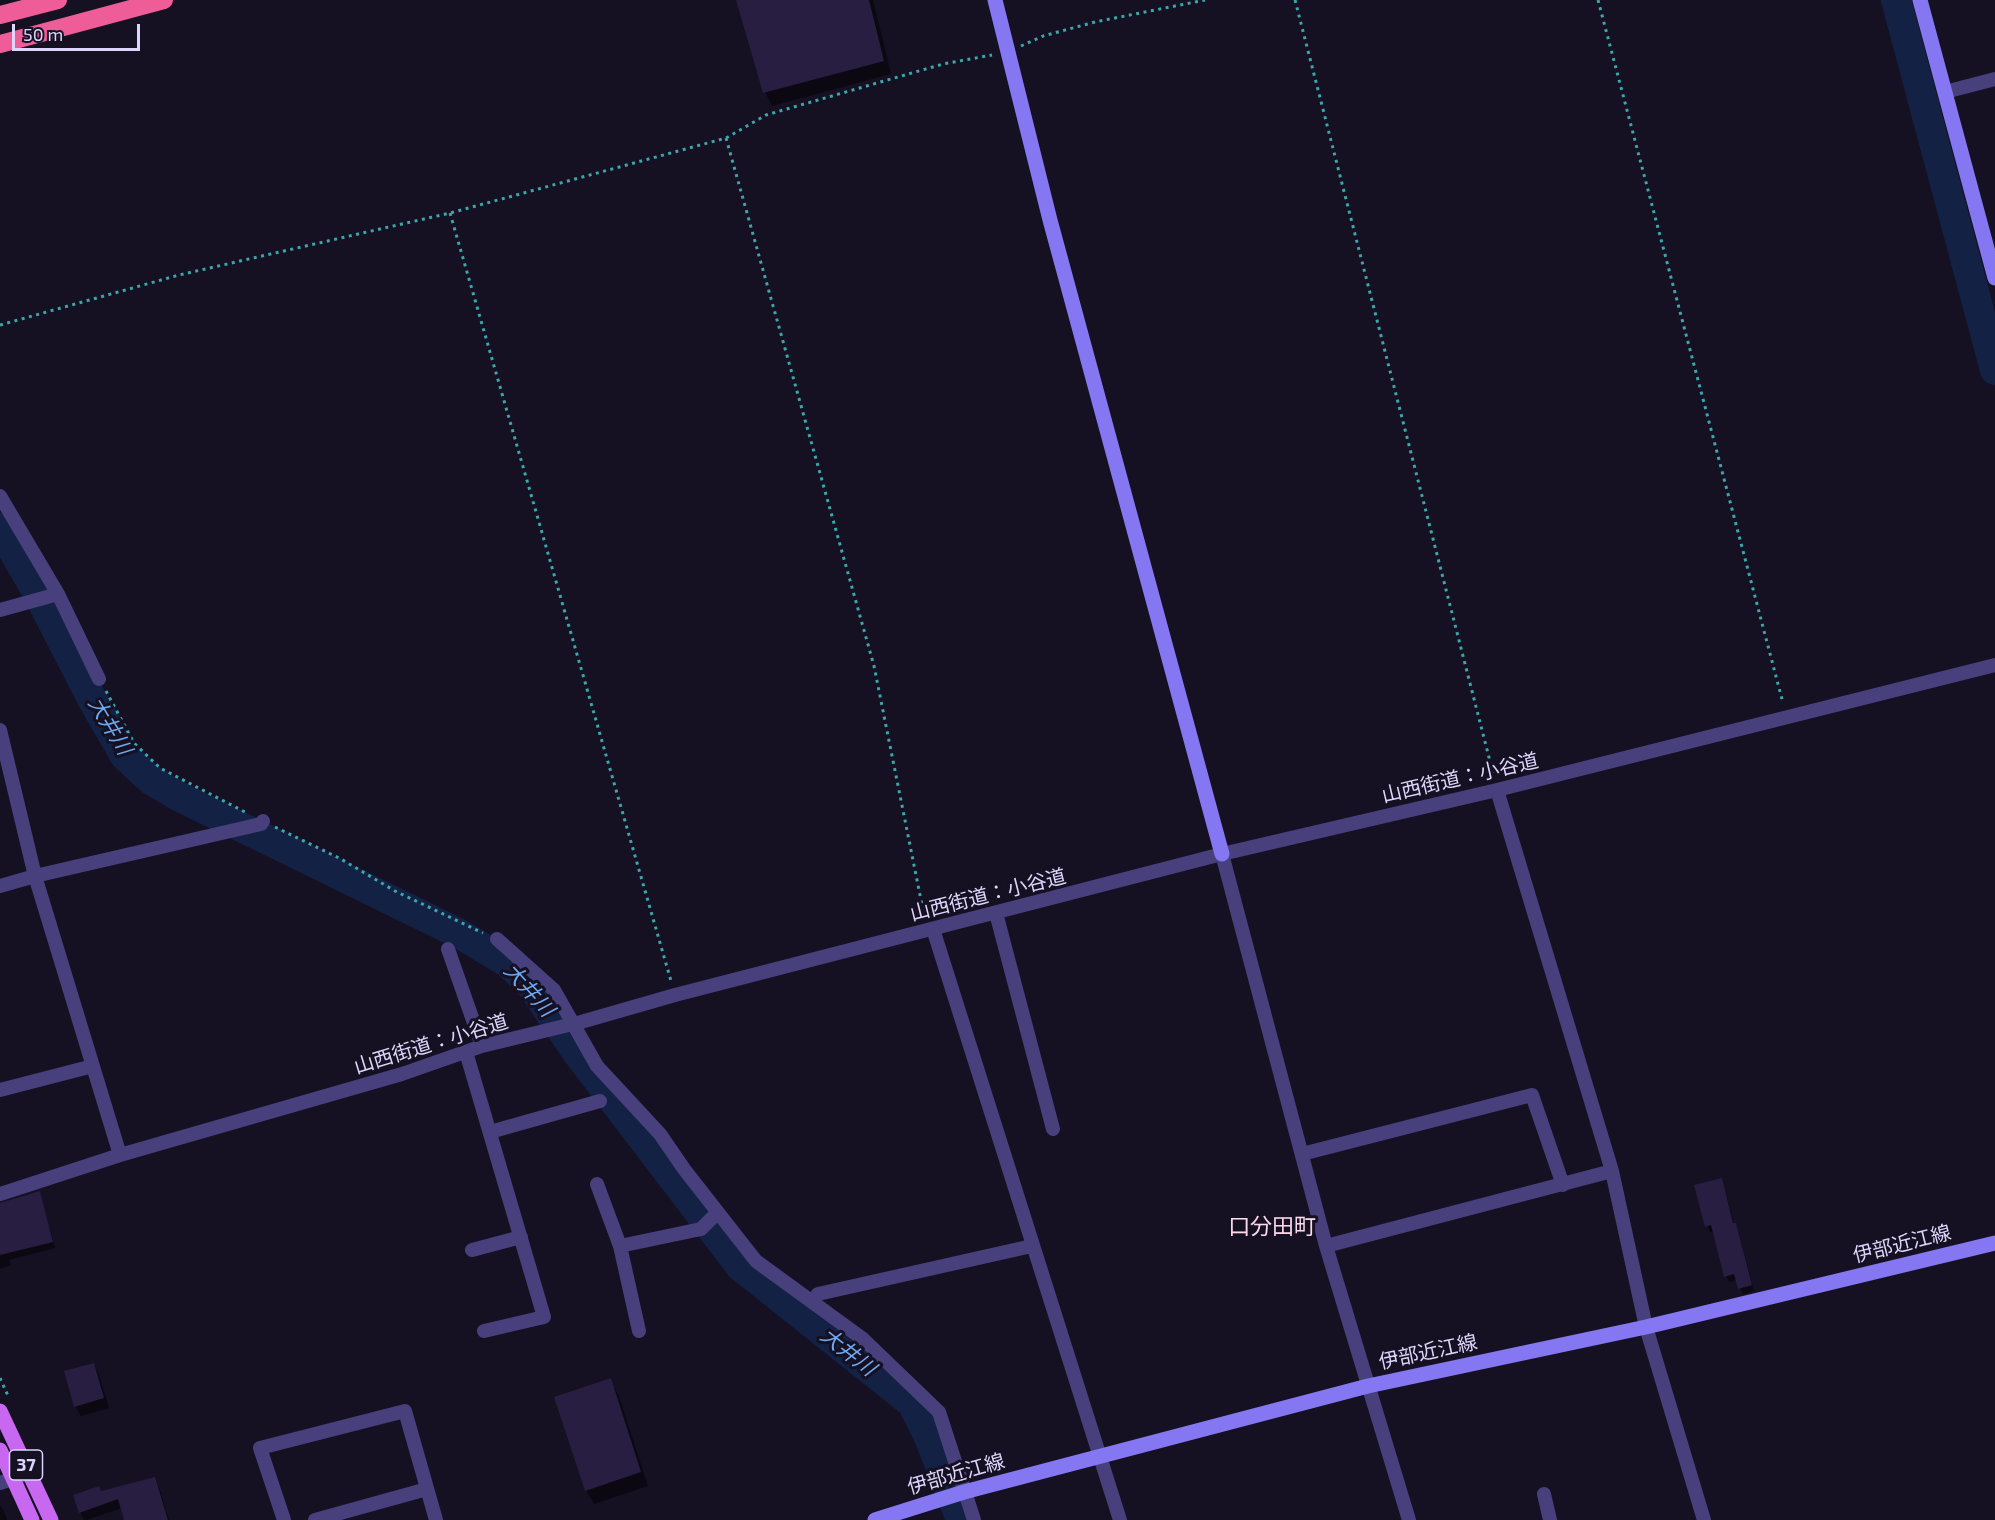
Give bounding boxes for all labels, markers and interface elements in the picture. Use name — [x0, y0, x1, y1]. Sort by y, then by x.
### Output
scale bar — [15, 12, 142, 50]
text: 50 m — [23, 23, 63, 45]
water label: 大井川 — [83, 693, 137, 759]
street label: 山西街道：小谷道 — [1379, 748, 1541, 808]
street label: 山西街道：小谷道 — [907, 864, 1069, 926]
water label: 大井川 — [499, 958, 559, 1022]
street label: 山西街道：小谷道 — [351, 1009, 511, 1079]
district label: 口分田町 — [1228, 1214, 1316, 1240]
street label: 伊部近江線 — [1851, 1220, 1953, 1268]
water label: 大井川 — [815, 1323, 881, 1381]
street label: 伊部近江線 — [1377, 1330, 1479, 1374]
street label: 伊部近江線 — [905, 1449, 1007, 1499]
road number: 37 — [9, 1450, 42, 1480]

